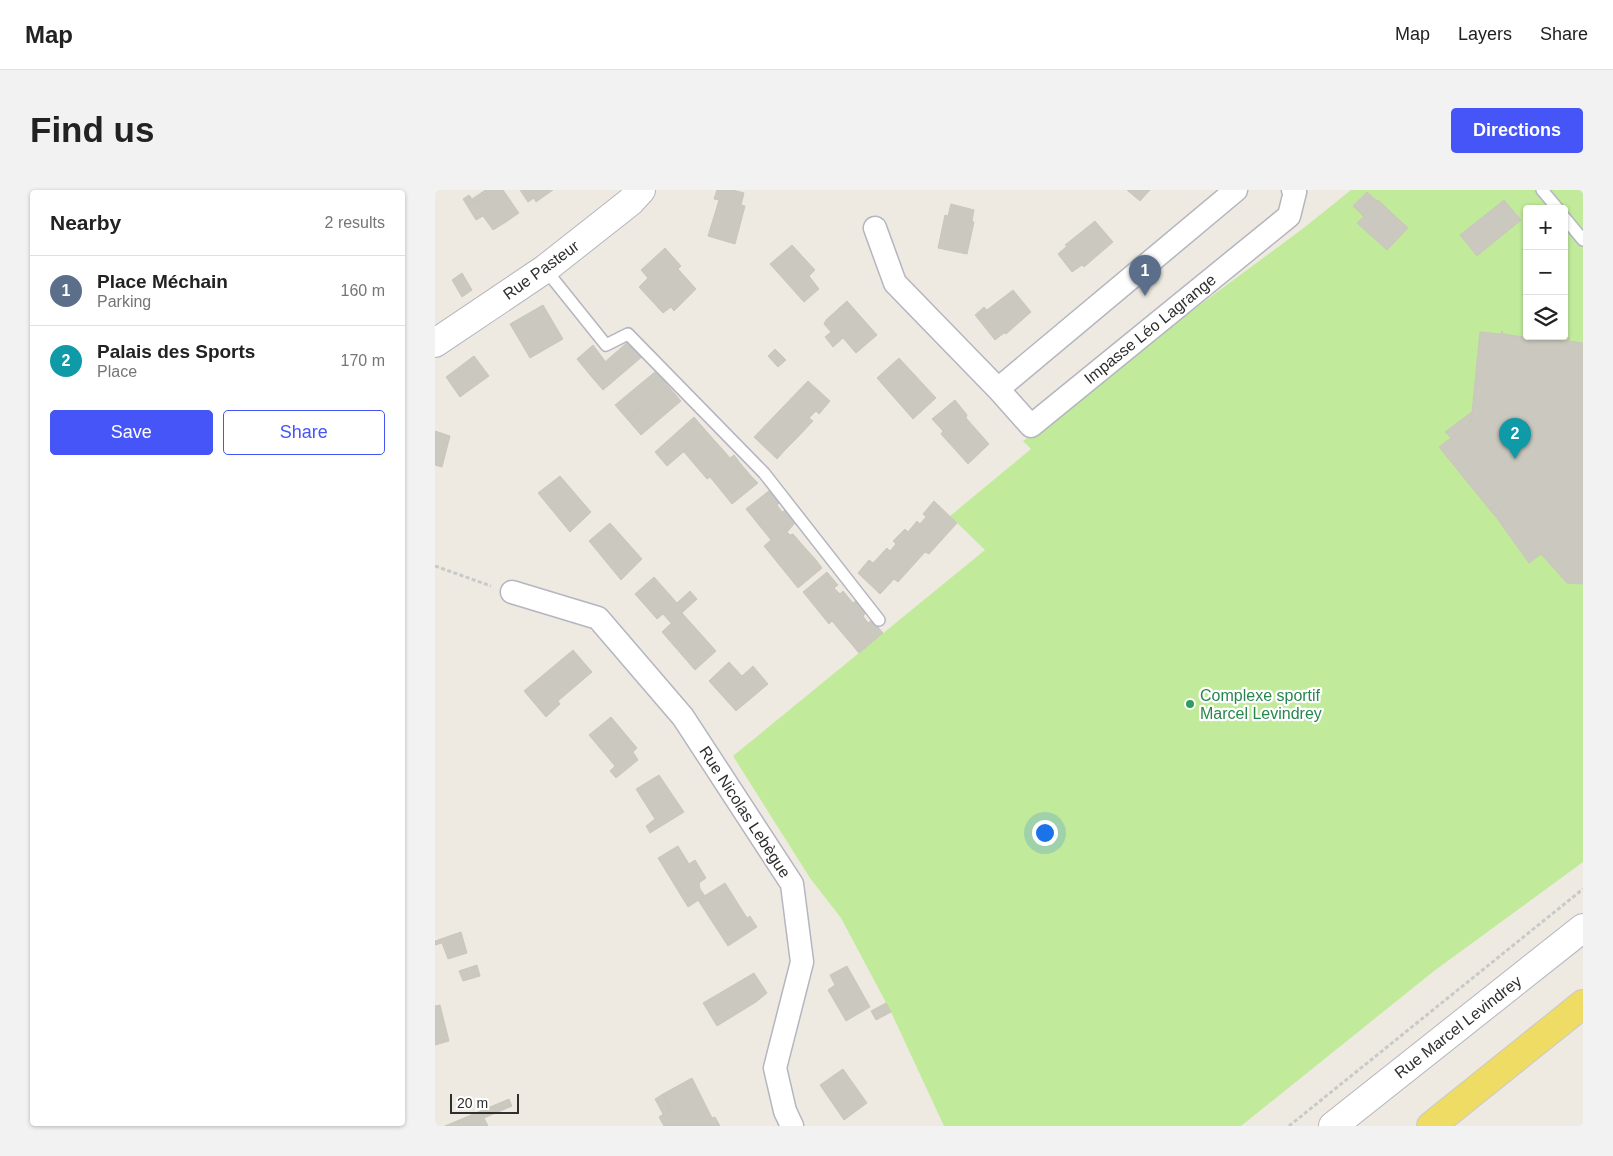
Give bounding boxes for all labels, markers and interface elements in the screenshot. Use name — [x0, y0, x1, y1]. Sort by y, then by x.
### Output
text: Map — [25, 21, 73, 48]
text: Map — [1395, 24, 1430, 44]
text: Layers — [1458, 24, 1512, 44]
text: Share — [1540, 24, 1588, 44]
button: Directions — [1451, 108, 1583, 153]
text: Find us — [30, 110, 154, 149]
map controls — [1523, 205, 1568, 340]
button: + — [1523, 205, 1568, 250]
text: Nearby — [50, 211, 121, 234]
text: 2 results — [325, 214, 385, 231]
street label: Rue Pasteur — [500, 237, 583, 303]
button: − — [1523, 250, 1568, 295]
pin: 1 — [1129, 255, 1161, 296]
text: Place Méchain — [97, 271, 228, 292]
street label: Impasse Léo Lagrange — [1081, 271, 1219, 387]
text: 1 — [62, 282, 70, 299]
text: 160 m — [341, 282, 385, 299]
text: Parking — [97, 293, 151, 310]
button: layers — [1523, 295, 1568, 340]
text: Palais des Sports — [97, 341, 255, 362]
text: 2 — [62, 352, 70, 369]
text: 170 m — [341, 352, 385, 369]
text: Place — [97, 363, 137, 380]
button: Save — [50, 410, 213, 455]
button: Share — [223, 410, 385, 455]
pin: 2 — [1499, 418, 1531, 459]
place label: Complexe sportif Marcel Levindrey — [1200, 687, 1322, 722]
marker: Complexe sportif Marcel Levindrey — [1184, 698, 1196, 710]
street label: Rue Nicolas Lebègue — [696, 743, 794, 881]
your location — [1032, 820, 1058, 846]
street label: Rue Marcel Levindrey — [1391, 972, 1525, 1082]
scale bar — [450, 1091, 519, 1114]
text: 20 m — [457, 1095, 488, 1111]

